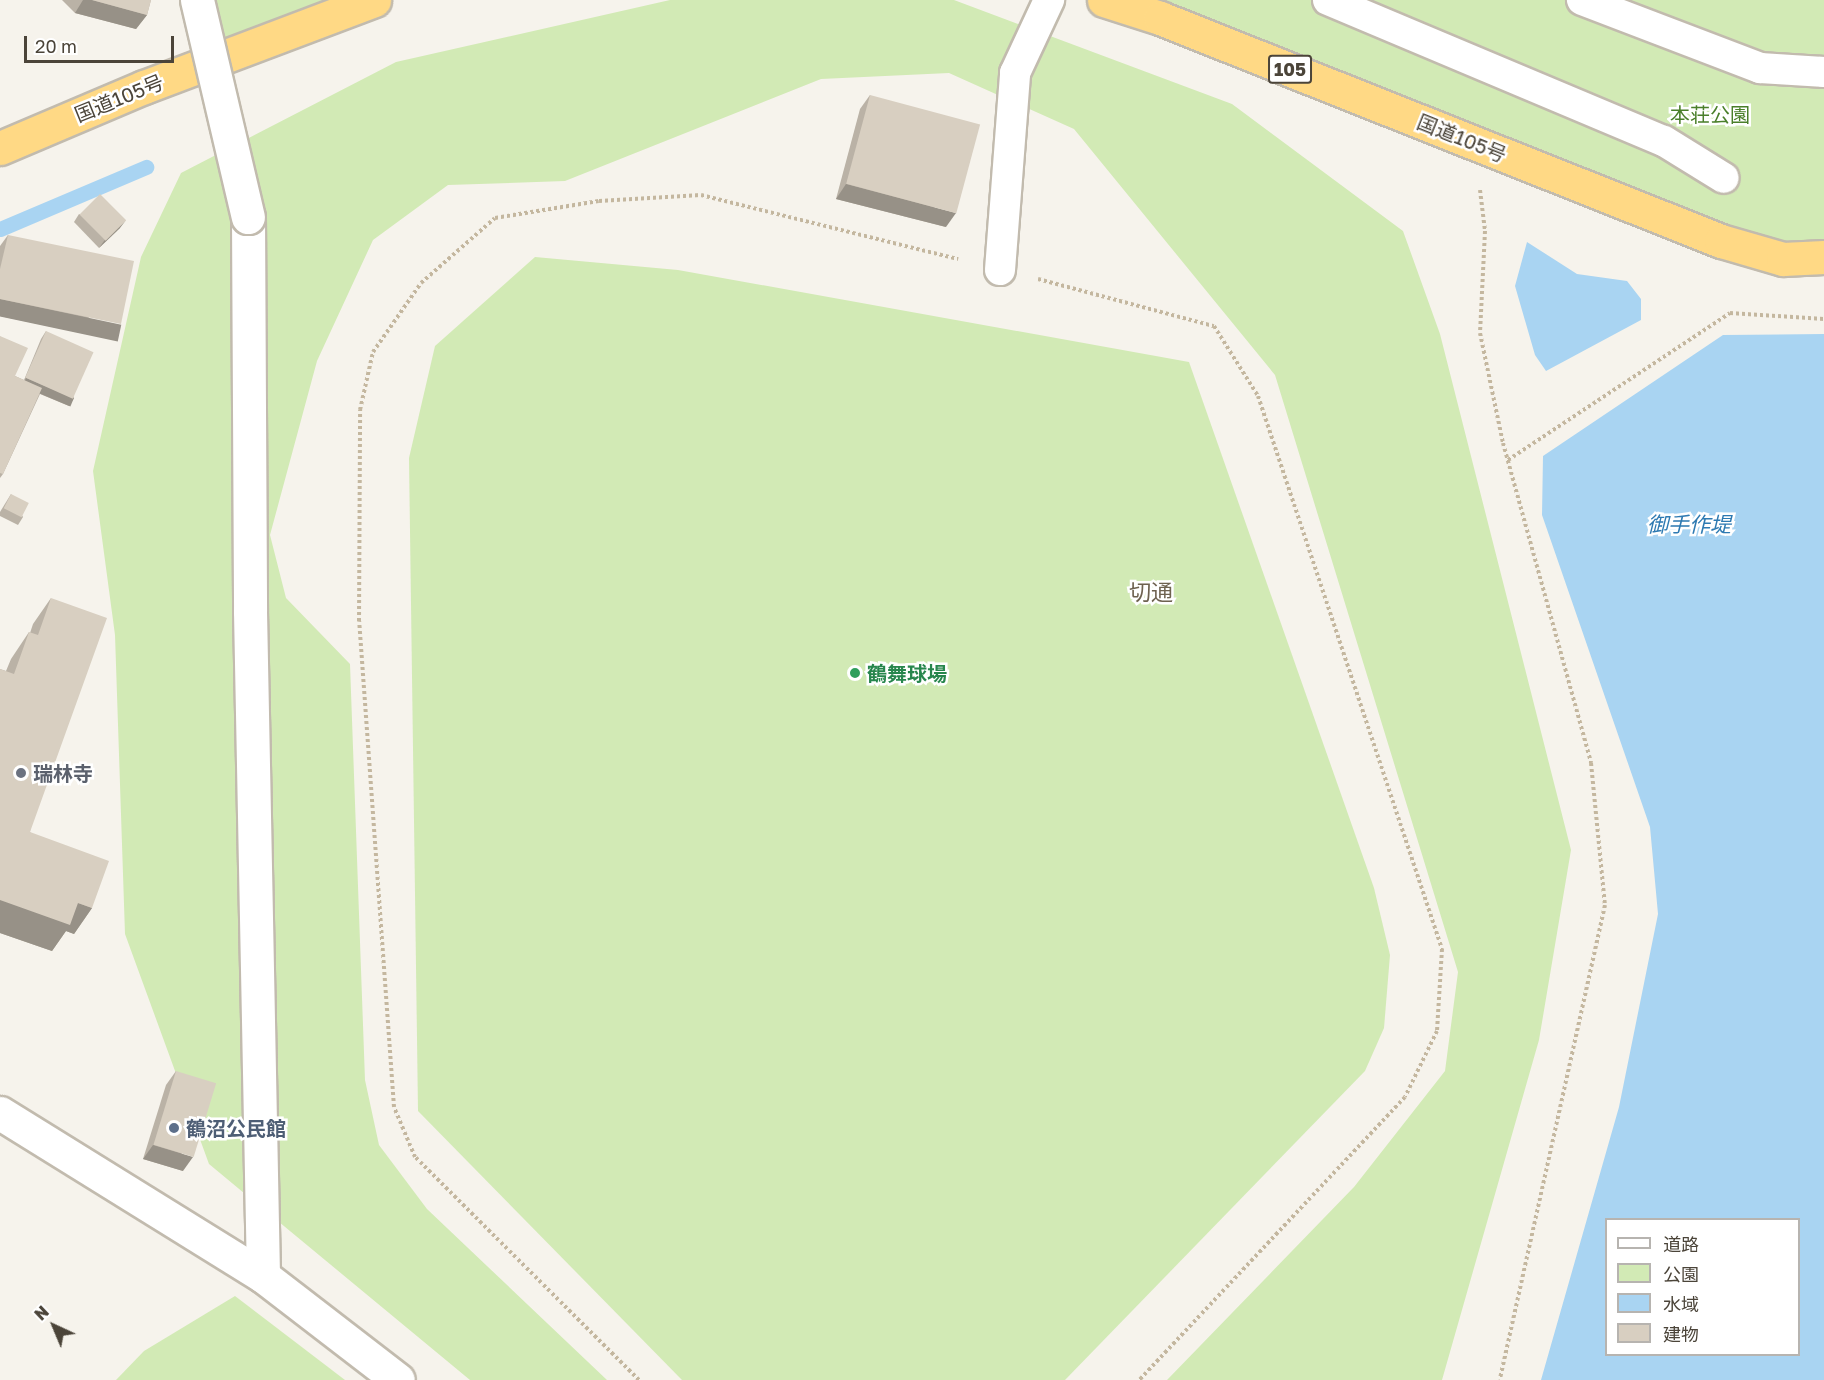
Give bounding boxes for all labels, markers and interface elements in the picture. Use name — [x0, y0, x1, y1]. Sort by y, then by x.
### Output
scale bar — [27, 24, 177, 62]
text: 20 m — [35, 35, 77, 57]
road number: 105 — [1268, 54, 1312, 84]
street label: 国道105号 — [71, 69, 167, 127]
park label: 本荘公園 — [1670, 102, 1750, 126]
street label: 国道105号 — [1414, 109, 1510, 167]
water label: 御手作堤 — [1647, 511, 1731, 537]
district label: 切通 — [1129, 579, 1173, 605]
place label: 鶴舞球場 — [867, 661, 947, 685]
marker: 鶴舞球場 — [848, 666, 862, 680]
place label: 瑞林寺 — [33, 761, 93, 785]
marker: 瑞林寺 — [14, 766, 28, 780]
place label: 鶴沼公民館 — [186, 1116, 286, 1140]
marker: 鶴沼公民館 — [167, 1121, 181, 1135]
legend — [1605, 1218, 1800, 1356]
text: 道路 — [1663, 1233, 1699, 1255]
text: 公園 — [1663, 1263, 1699, 1285]
text: 水域 — [1663, 1293, 1699, 1315]
north arrow — [24, 1296, 84, 1356]
text: N — [30, 1302, 53, 1324]
text: 建物 — [1663, 1323, 1699, 1345]

